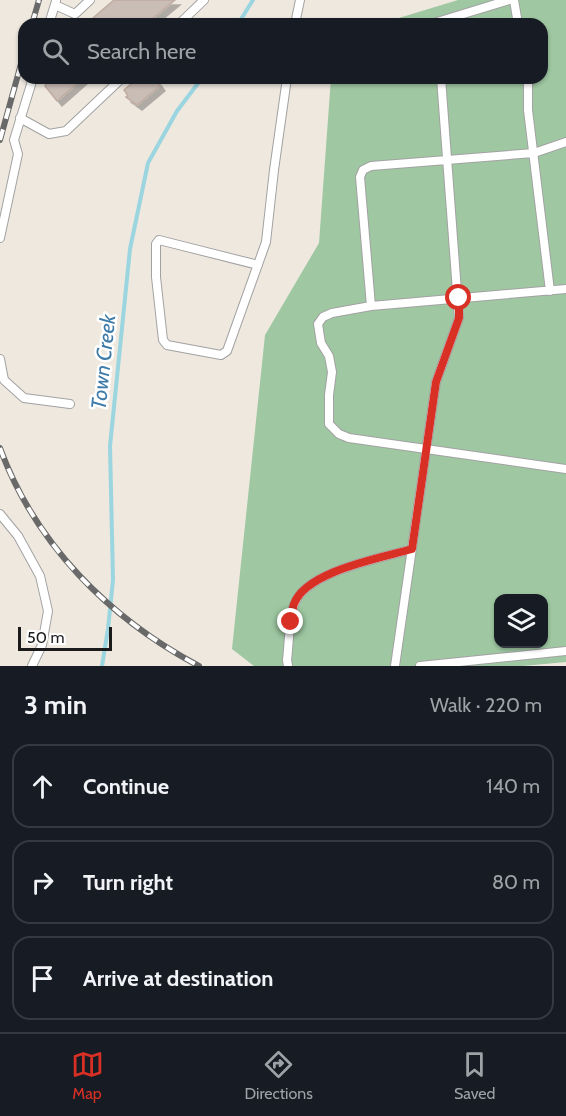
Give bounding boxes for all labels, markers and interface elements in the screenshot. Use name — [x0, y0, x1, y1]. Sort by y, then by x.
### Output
search box — [18, 18, 548, 84]
icon: search — [39, 35, 72, 68]
text: Search here — [87, 38, 196, 65]
route start — [445, 284, 471, 310]
water label: Town Creek — [86, 312, 121, 411]
map controls — [494, 594, 548, 648]
button: layers — [494, 594, 548, 648]
route end — [277, 608, 303, 634]
scale bar — [18, 624, 112, 652]
text: 50 m — [27, 628, 64, 647]
text: 3 min — [24, 689, 87, 721]
text: Walk · 220 m — [430, 693, 542, 717]
icon: ahead — [26, 770, 59, 803]
text: Continue — [83, 773, 169, 800]
text: 140 m — [486, 774, 540, 798]
icon: right — [26, 866, 59, 899]
text: Turn right — [83, 869, 173, 896]
text: 80 m — [492, 870, 540, 894]
icon: arrive — [26, 962, 59, 995]
text: Arrive at destination — [83, 965, 273, 992]
tab: Map — [71, 1048, 104, 1103]
tab: Directions — [245, 1048, 313, 1103]
tab: Saved — [454, 1048, 495, 1103]

